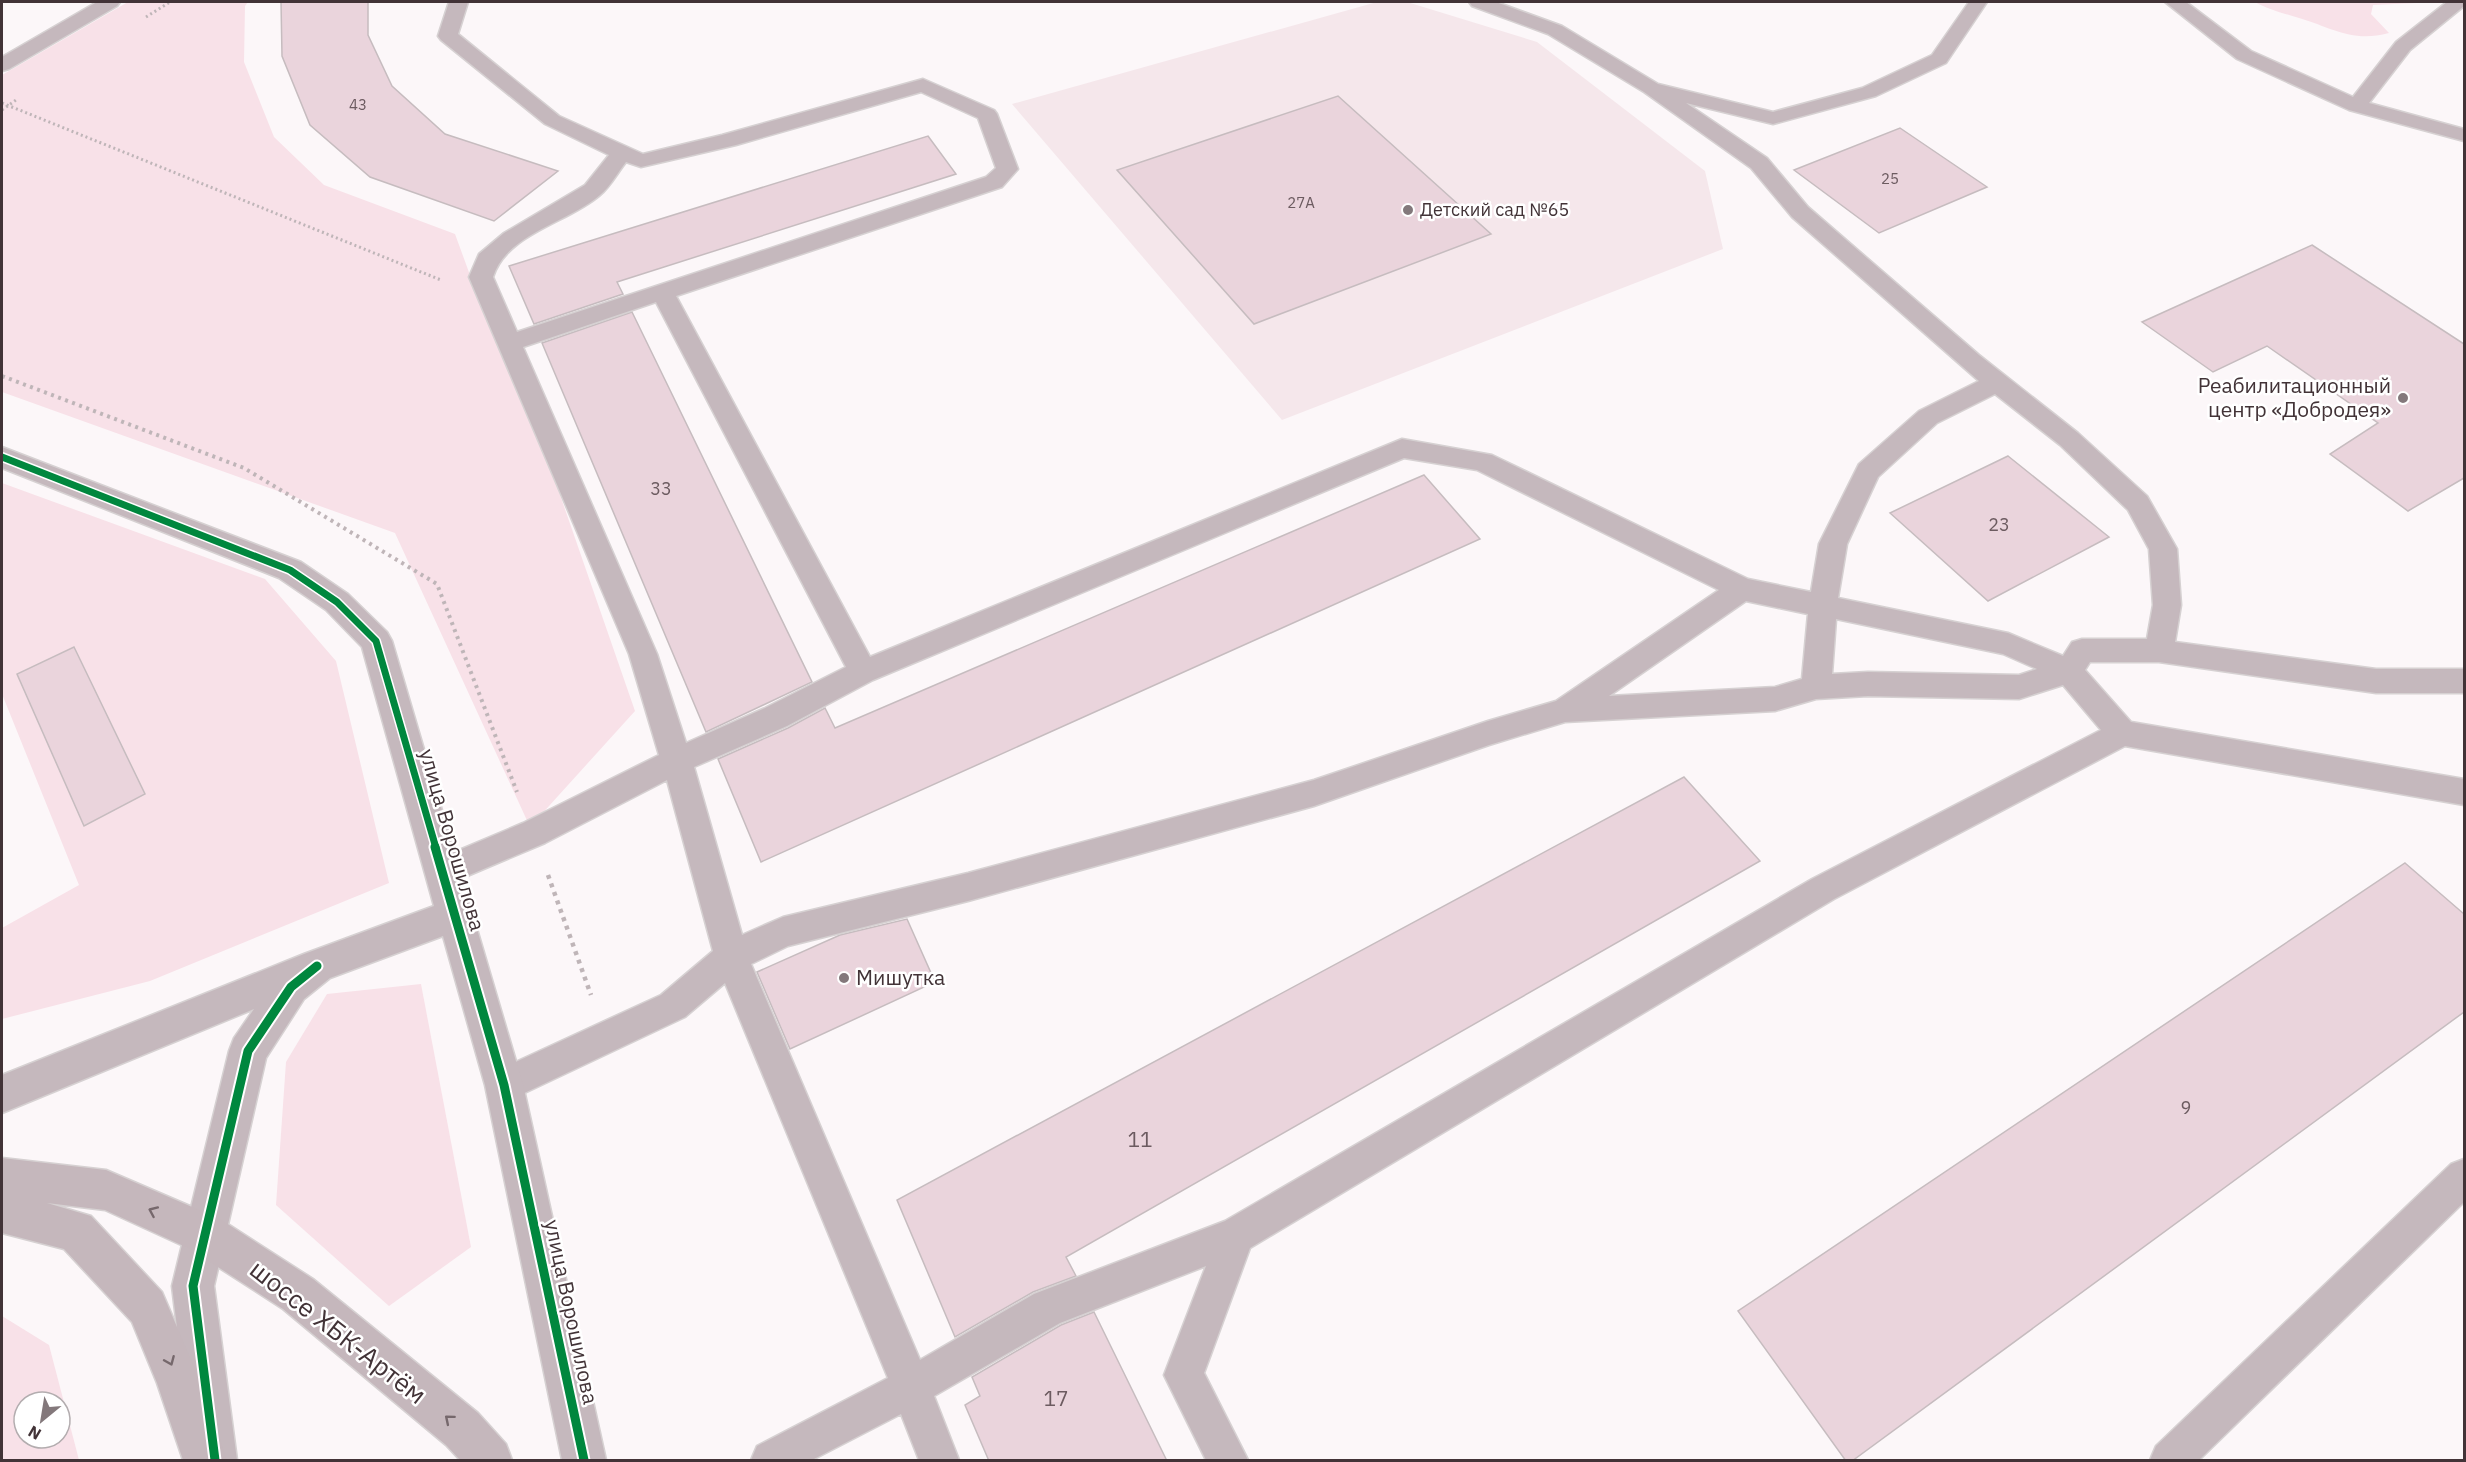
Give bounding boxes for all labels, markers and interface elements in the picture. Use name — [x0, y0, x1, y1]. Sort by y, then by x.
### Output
house number: 43 — [349, 95, 367, 114]
house number: 25 — [1881, 169, 1899, 188]
house number: 27А — [1287, 193, 1315, 212]
place label: Детский сад №65 — [1420, 198, 1569, 221]
marker: Детский сад №65 — [1401, 203, 1415, 217]
place label: Реабилитационный центр «Добродея» — [2198, 371, 2391, 423]
marker: Реабилитационный центр «Добродея» — [2396, 391, 2410, 405]
house number: 33 — [650, 477, 672, 500]
house number: 23 — [1988, 513, 2010, 536]
street label: улица Ворошилова — [414, 745, 492, 934]
place label: Мишутка — [856, 963, 945, 991]
marker: Мишутка — [837, 971, 851, 985]
house number: 9 — [2181, 1096, 2191, 1119]
house number: 11 — [1127, 1125, 1153, 1153]
one-way arrow — [149, 1206, 160, 1218]
street label: улица Ворошилова — [539, 1217, 605, 1407]
street label: шоссе ХБК-Артём — [243, 1252, 434, 1411]
one-way arrow — [163, 1355, 175, 1366]
house number: 17 — [1043, 1384, 1069, 1412]
north arrow — [12, 1390, 72, 1450]
one-way arrow — [445, 1415, 456, 1426]
text: N — [24, 1421, 45, 1445]

